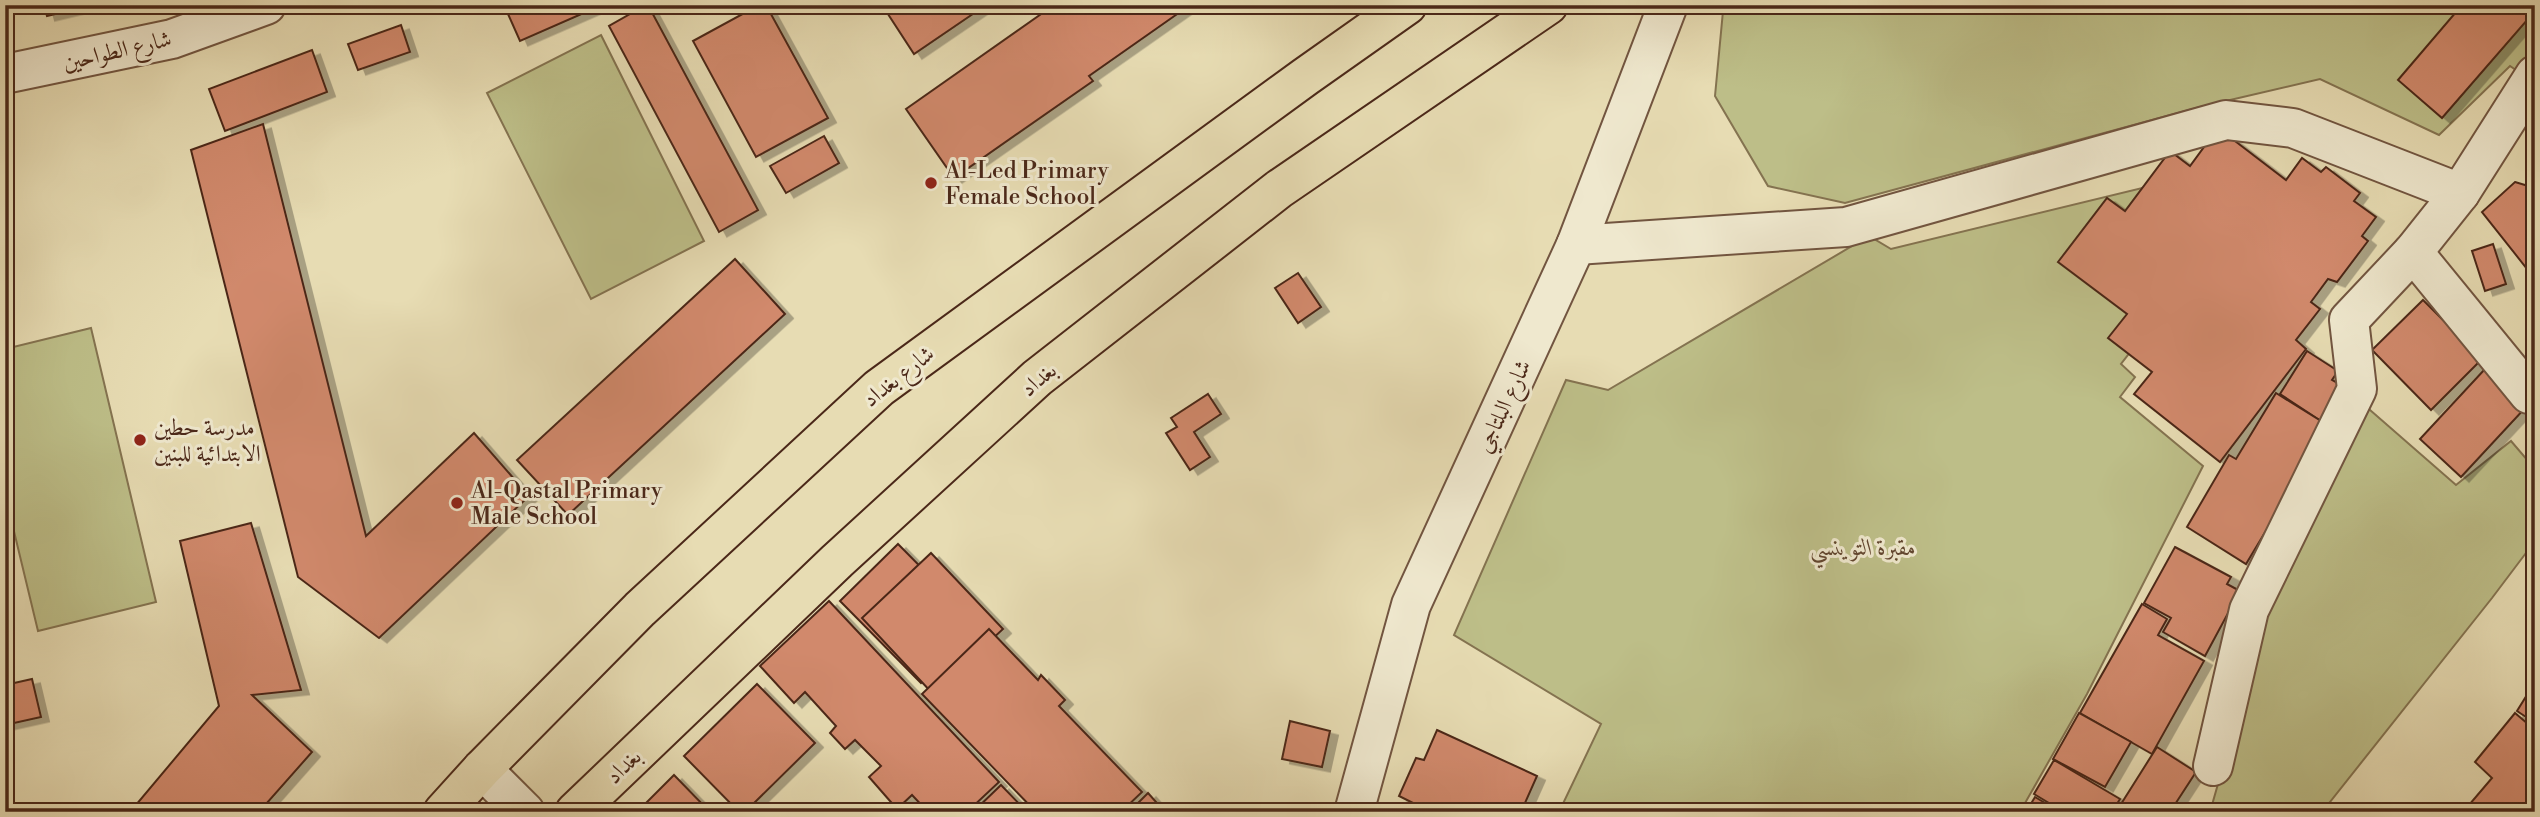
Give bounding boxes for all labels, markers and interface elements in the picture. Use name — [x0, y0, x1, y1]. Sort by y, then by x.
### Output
street label: شارع الطواحين — [60, 25, 175, 82]
place label: Al-Led Primary Female School — [944, 157, 1110, 211]
marker: Al-Led Primary Female School — [923, 175, 939, 191]
street label: شارع بغداد — [857, 340, 943, 418]
street label: شارع البلتاجي — [1470, 355, 1542, 460]
street label: بغداد — [1015, 357, 1063, 403]
place label: مدرسة حطين الابتدائية للبنين — [154, 414, 261, 468]
marker: مدرسة حطين الابتدائية للبنين — [132, 432, 148, 448]
place label: Al-Qastal Primary Male School — [470, 477, 663, 531]
marker: Al-Qastal Primary Male School — [449, 495, 465, 511]
park label: مقبرة التوينسي — [1810, 534, 1916, 569]
street label: بغداد — [600, 743, 647, 790]

